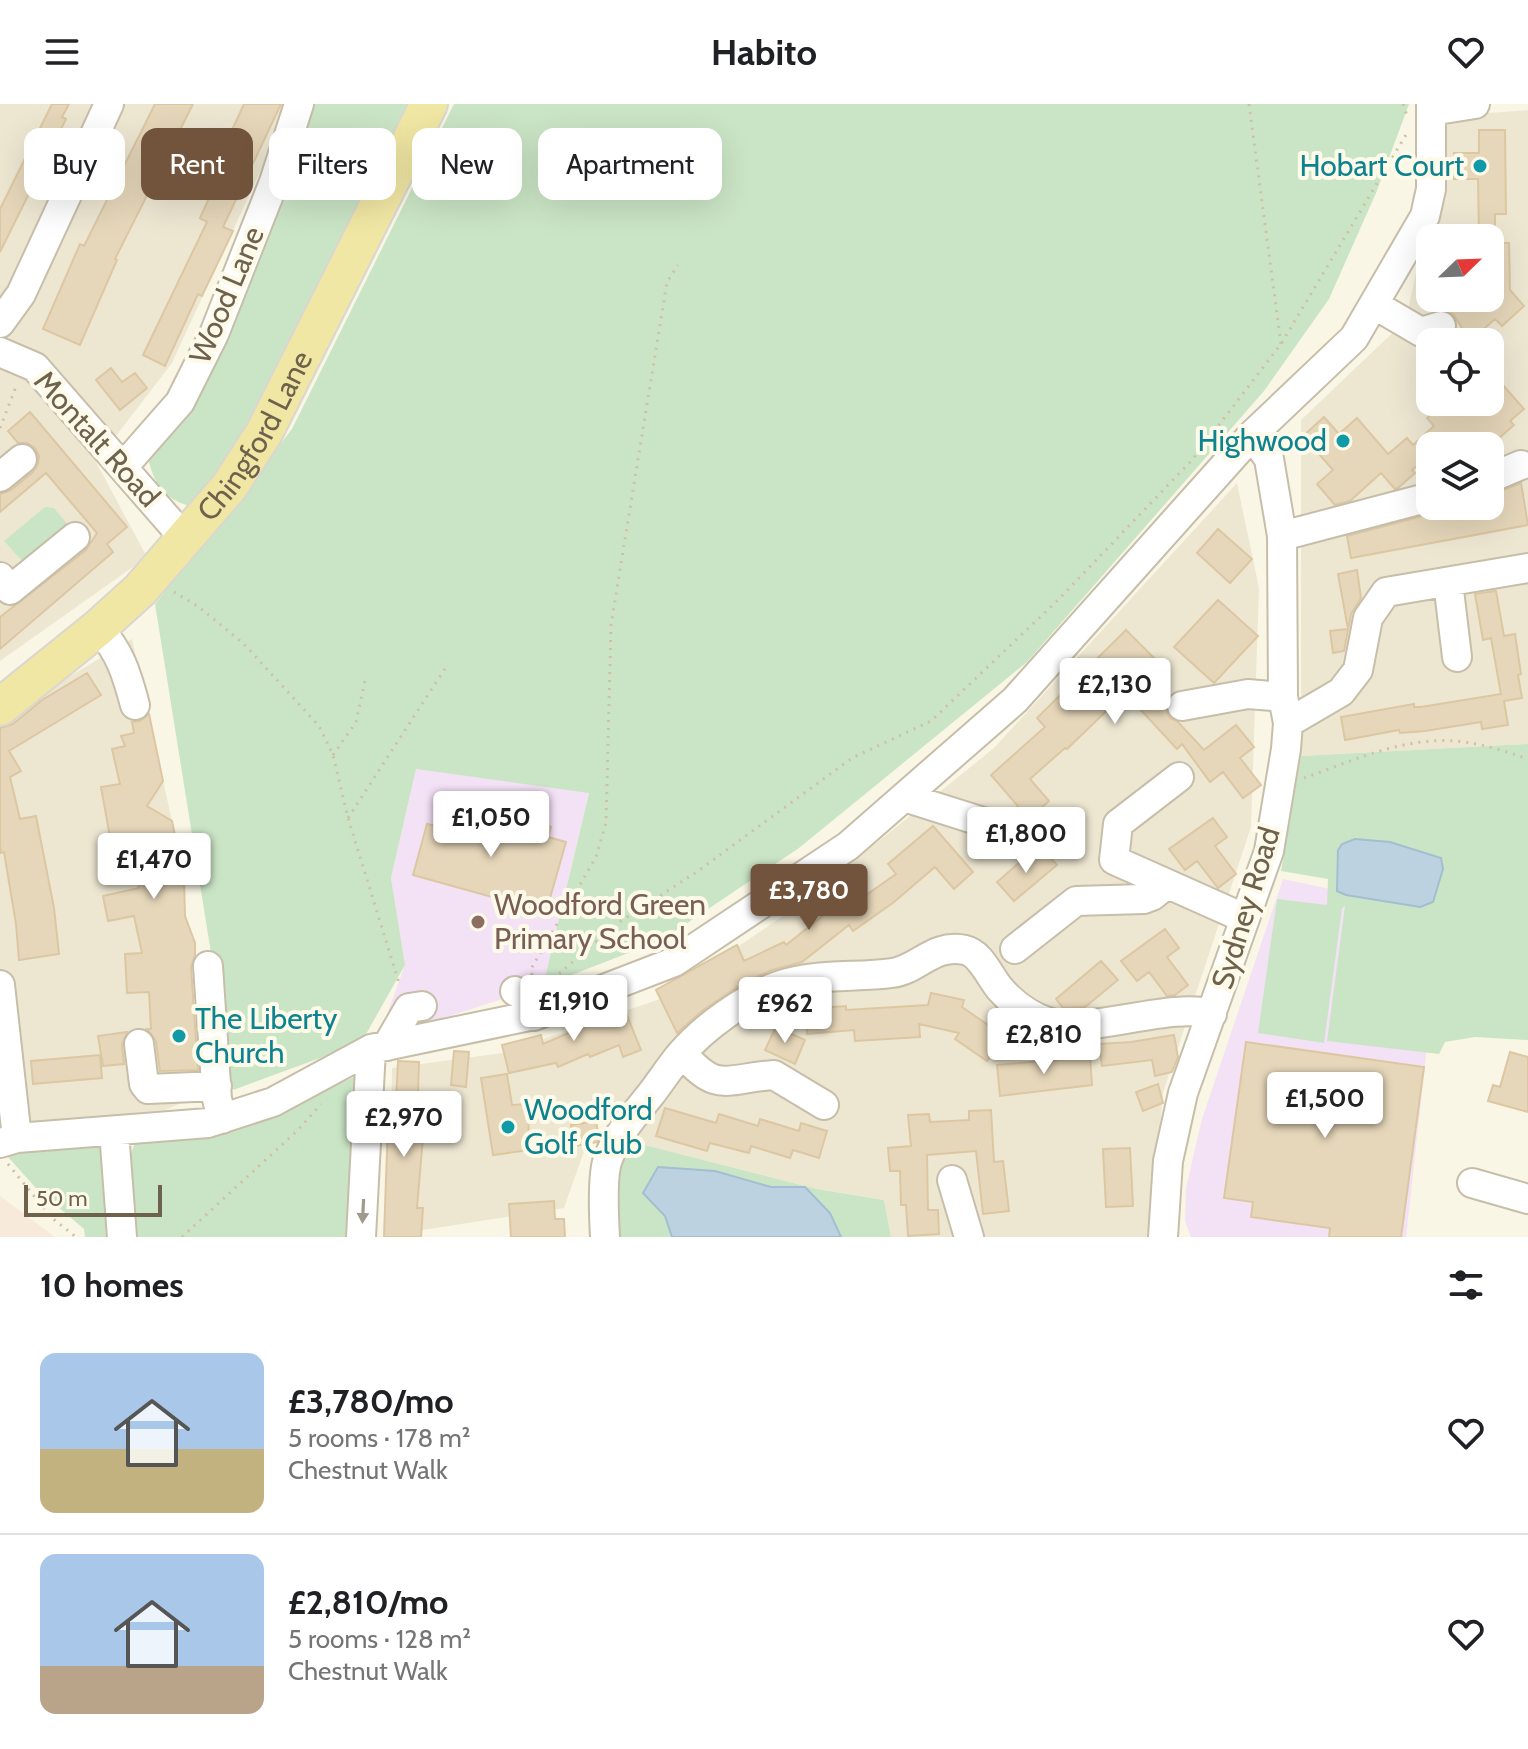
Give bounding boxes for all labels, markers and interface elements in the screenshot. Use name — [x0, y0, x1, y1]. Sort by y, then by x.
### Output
icon: menu — [40, 30, 84, 74]
text: Habito — [711, 30, 817, 74]
icon: heart — [1444, 30, 1488, 74]
chip: Buy — [24, 128, 125, 200]
chip: Rent — [141, 128, 253, 200]
chip: Filters — [269, 128, 396, 200]
chip: New — [412, 128, 522, 200]
chip: Apartment — [538, 128, 722, 200]
place label: Hobart Court — [1299, 147, 1464, 184]
marker: Hobart Court — [1471, 157, 1489, 175]
street label: Wood Lane — [181, 221, 272, 369]
north arrow — [1416, 224, 1504, 312]
map controls — [1416, 224, 1504, 520]
button: locate — [1416, 328, 1504, 416]
street label: Chingford Lane — [189, 344, 320, 528]
street label: Montalt Road — [27, 363, 168, 514]
place label: Highwood — [1198, 422, 1327, 459]
marker: Highwood — [1334, 432, 1352, 450]
button: layers — [1416, 432, 1504, 520]
pin: £2,130 — [1050, 658, 1180, 726]
text: £2,130 — [1078, 668, 1152, 700]
pin: £1,050 — [426, 791, 556, 859]
text: £1,050 — [451, 801, 531, 833]
pin: £1,800 — [961, 807, 1091, 875]
text: £1,800 — [985, 817, 1067, 849]
street label: Sydney Road — [1203, 822, 1288, 993]
pin: £1,470 — [89, 833, 219, 901]
text: £1,470 — [116, 843, 192, 875]
pin: £3,780 — [744, 864, 874, 932]
text: £3,780 — [769, 874, 849, 906]
place label: Woodford Green Primary School — [494, 886, 706, 957]
marker: Woodford Green Primary School — [469, 913, 487, 931]
pin: £1,910 — [509, 975, 639, 1043]
pin: £962 — [738, 977, 832, 1045]
text: £1,910 — [538, 985, 610, 1017]
text: £962 — [757, 987, 813, 1019]
place label: The Liberty Church — [195, 1000, 337, 1071]
pin: £2,810 — [979, 1008, 1109, 1076]
text: £2,810 — [1006, 1018, 1082, 1050]
marker: The Liberty Church — [170, 1027, 188, 1045]
pin: £1,500 — [1260, 1072, 1390, 1140]
text: £1,500 — [1285, 1082, 1365, 1114]
pin: £2,970 — [339, 1091, 469, 1159]
place label: Woodford Golf Club — [524, 1091, 653, 1162]
text: £2,970 — [365, 1101, 443, 1133]
marker: Woodford Golf Club — [499, 1118, 517, 1136]
scale bar — [24, 1181, 162, 1217]
text: 50 m — [36, 1185, 88, 1212]
one-way arrow — [356, 1199, 369, 1224]
icon: filters — [1444, 1263, 1488, 1307]
text: 10 homes — [40, 1264, 184, 1306]
text: £3,780/mo — [288, 1380, 454, 1422]
icon: home — [104, 1385, 200, 1481]
icon: heart — [1444, 1411, 1488, 1455]
text: 5 rooms · 178 m² — [288, 1422, 470, 1454]
text: Chestnut Walk — [288, 1454, 448, 1486]
text: £2,810/mo — [288, 1581, 448, 1623]
icon: home — [104, 1586, 200, 1682]
icon: heart — [1444, 1612, 1488, 1656]
text: 5 rooms · 128 m² — [288, 1623, 471, 1655]
text: Chestnut Walk — [288, 1655, 448, 1687]

